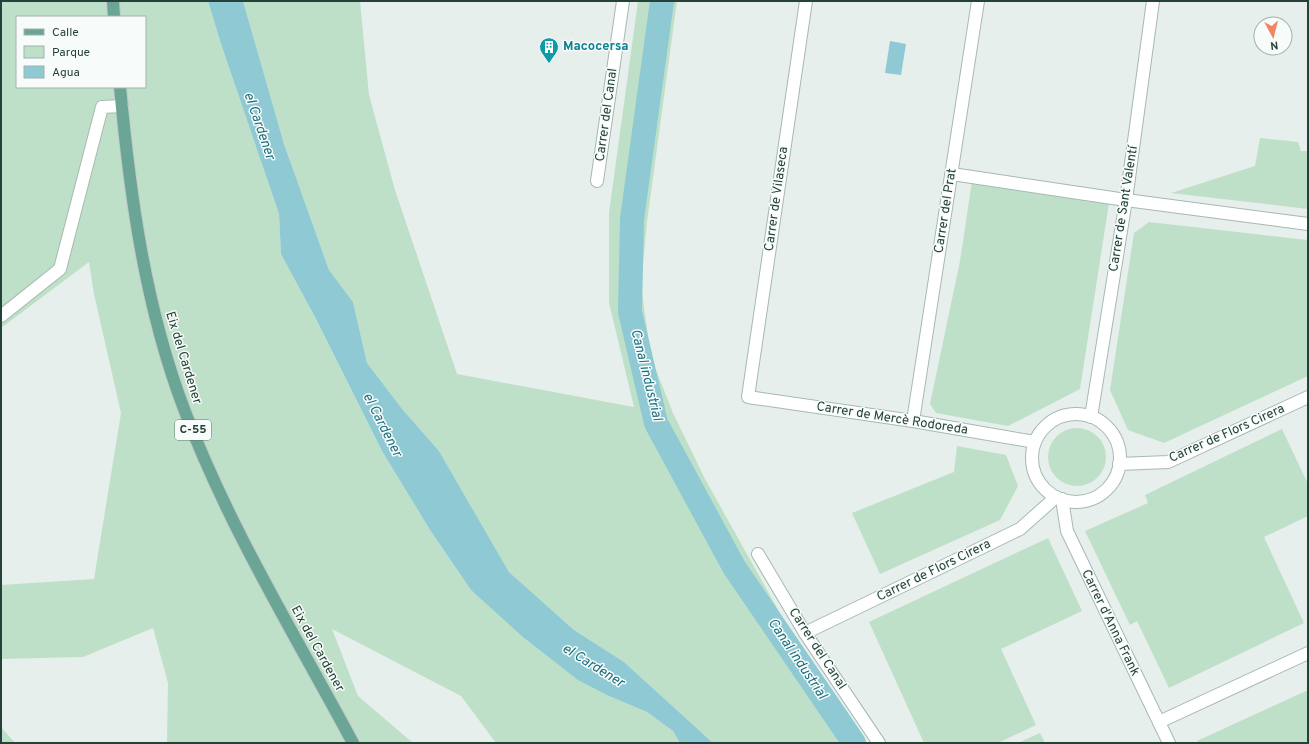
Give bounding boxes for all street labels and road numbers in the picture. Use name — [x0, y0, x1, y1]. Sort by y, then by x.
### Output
street label: Carrer del Canal — [593, 67, 621, 163]
street label: Carrer de Sant Valentí — [1106, 143, 1142, 273]
street label: Carrer de Vilaseca — [762, 146, 792, 252]
street label: Carrer del Prat — [931, 167, 961, 255]
street label: Eix del Cardener — [161, 310, 205, 406]
street label: Carrer de Mercè Rodoreda — [815, 399, 969, 439]
street label: Carrer de Flors Cirera — [1167, 401, 1287, 467]
road number: C-55 — [175, 420, 211, 440]
street label: Carrer de Flors Cirera — [874, 536, 994, 606]
street label: Carrer d'Anna Frank — [1077, 567, 1143, 679]
street label: Eix del Cardener — [287, 603, 347, 695]
street label: Carrer del Canal — [785, 605, 849, 693]

